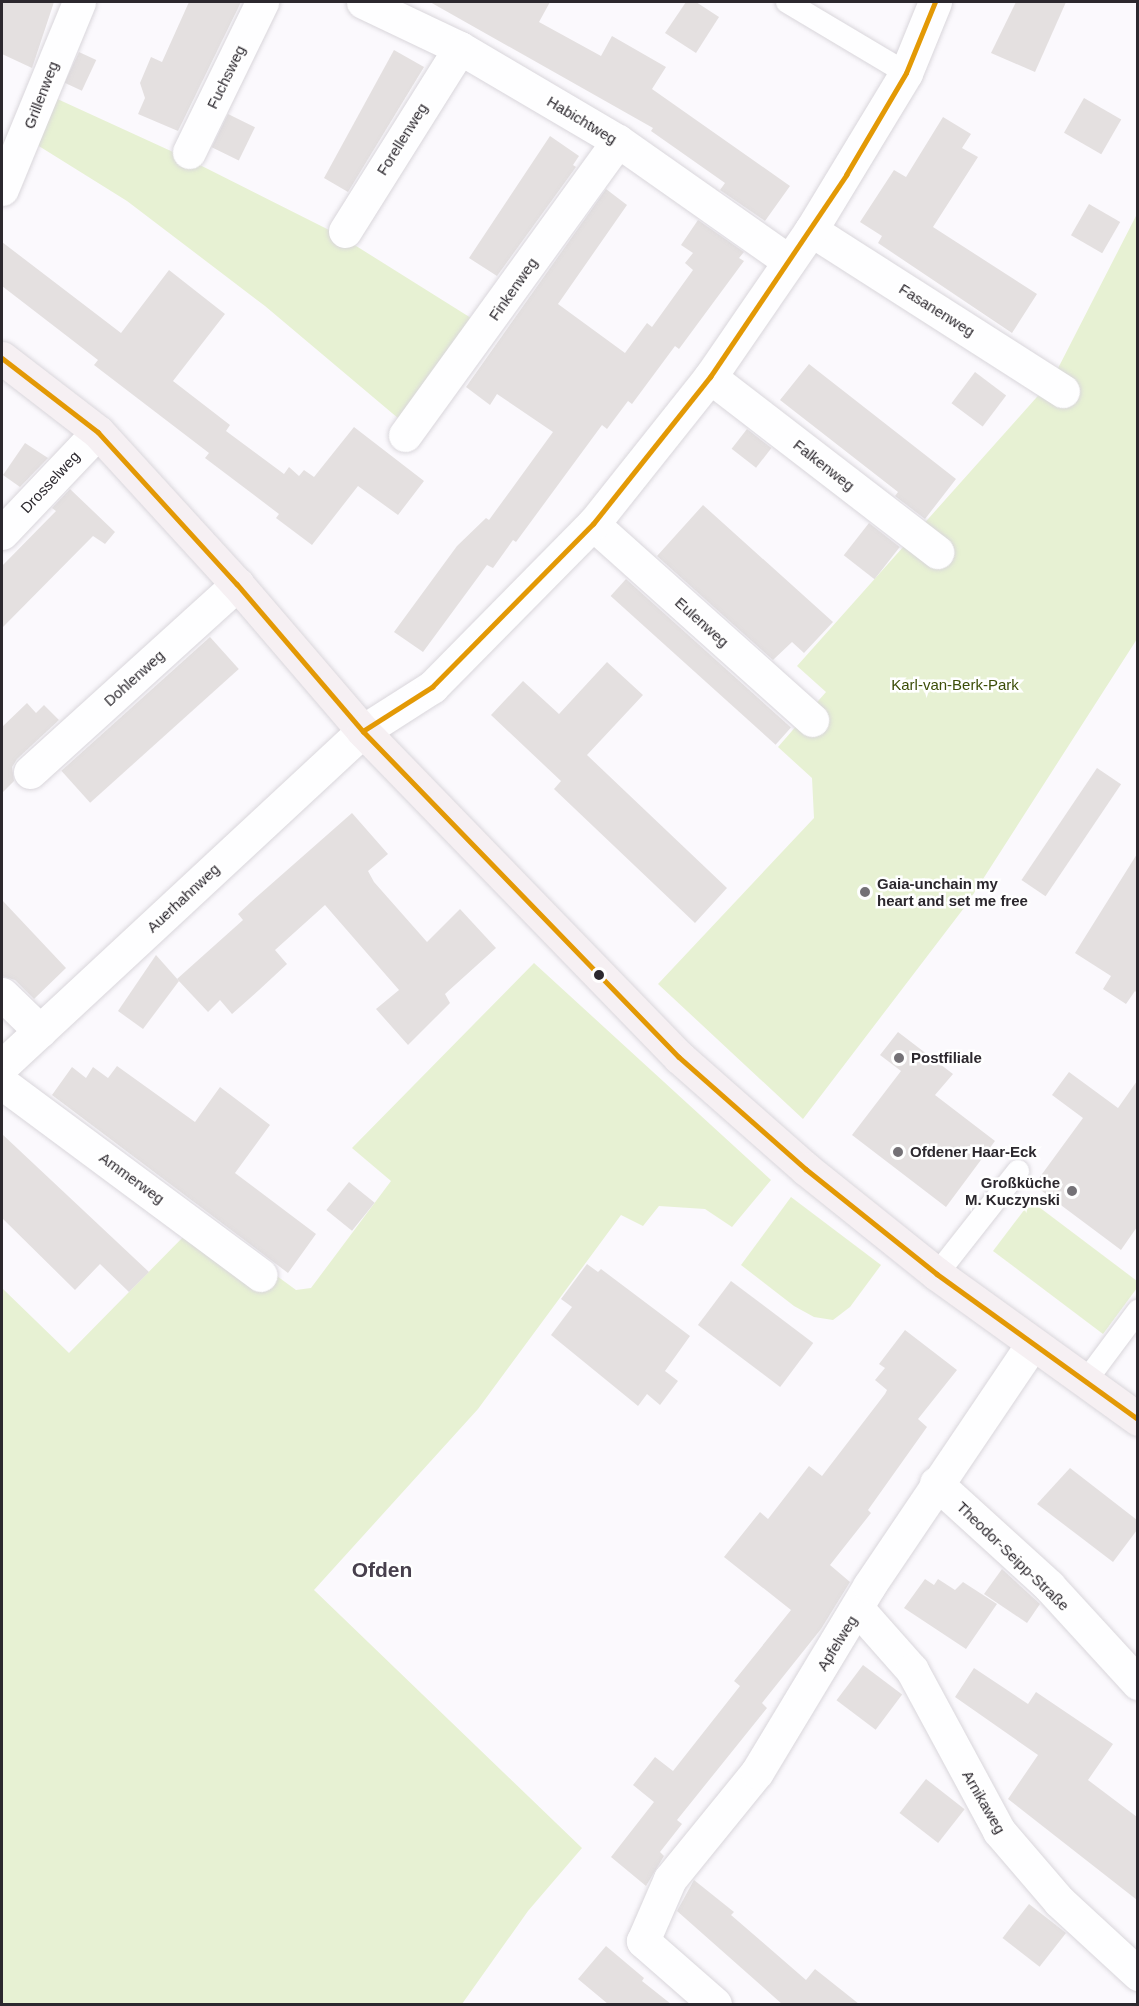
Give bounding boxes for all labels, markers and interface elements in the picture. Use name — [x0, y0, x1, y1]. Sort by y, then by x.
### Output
street label: Fuchsweg — [203, 42, 249, 112]
street label: Grillenweg — [20, 59, 62, 131]
street label: Habichtweg — [544, 92, 620, 148]
street label: Forellenweg — [373, 100, 431, 178]
street label: Finkenweg — [485, 254, 541, 324]
street label: Fasanenweg — [896, 280, 978, 340]
street label: Falkenweg — [790, 436, 858, 494]
street label: Drosselweg — [17, 447, 83, 517]
street label: Eulenweg — [671, 593, 733, 651]
street label: Dohlenweg — [100, 646, 168, 710]
park label: Karl-van-Berk-Park — [891, 676, 1019, 694]
street label: Auerhahnweg — [143, 860, 223, 936]
place label: Gaia-unchain my heart and set me free — [877, 874, 1028, 909]
marker: Gaia-unchain my heart and set me free — [858, 885, 872, 899]
unlabelled marker — [593, 969, 605, 981]
place label: Postfiliale — [911, 1049, 982, 1067]
marker: Postfiliale — [892, 1051, 906, 1065]
place label: Ofdener Haar-Eck — [910, 1143, 1037, 1161]
marker: Ofdener Haar-Eck — [891, 1145, 905, 1159]
street label: Ammerweg — [96, 1148, 168, 1208]
place label: Großküche M. Kuczynski — [965, 1173, 1060, 1208]
marker: Großküche M. Kuczynski — [1065, 1184, 1079, 1198]
street label: Theodor-Seipp-Straße — [953, 1498, 1073, 1614]
district label: Ofden — [352, 1557, 412, 1583]
street label: Apfelweg — [813, 1612, 861, 1674]
street label: Arnikaweg — [959, 1767, 1009, 1837]

